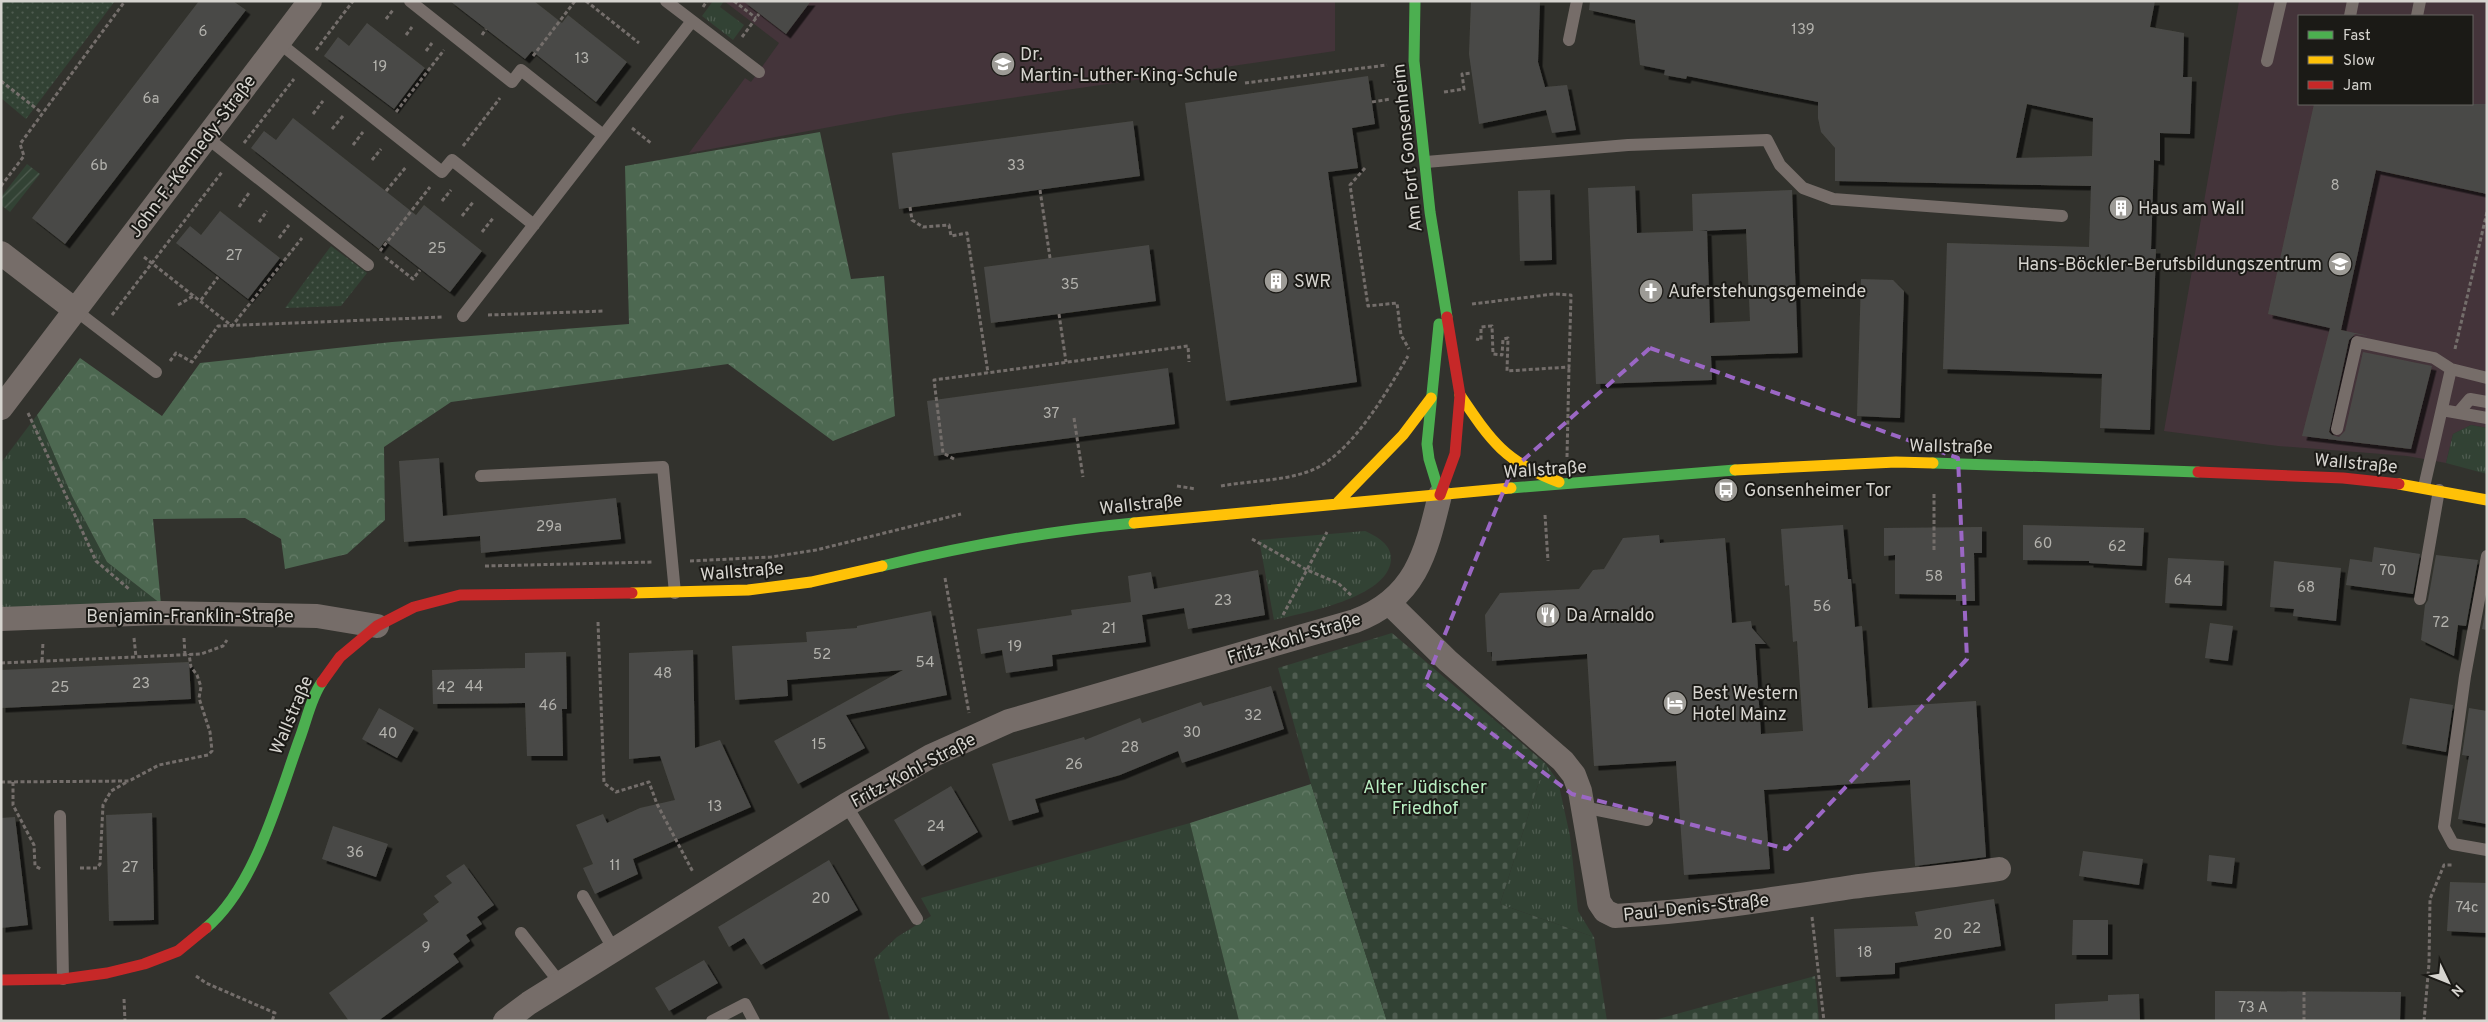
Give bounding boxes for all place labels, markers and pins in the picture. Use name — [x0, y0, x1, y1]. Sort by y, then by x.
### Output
place label: Dr. Martin-Luther-King-Schule — [1020, 44, 1238, 88]
school or university icon: Dr. Martin-Luther-King-Schule — [990, 51, 1016, 77]
building icon: Haus am Wall — [2108, 195, 2134, 221]
place label: Haus am Wall — [2138, 198, 2245, 221]
school or university icon: Hans-Böckler-Berufsbildungszentrum — [2327, 251, 2353, 277]
place label: Hans-Böckler-Berufsbildungszentrum — [2017, 254, 2322, 277]
building icon: SWR — [1263, 268, 1289, 294]
place label: SWR — [1294, 271, 1331, 294]
church icon: Auferstehungsgemeinde — [1638, 278, 1664, 304]
place label: Auferstehungsgemeinde — [1668, 281, 1866, 304]
bus stop icon: Gonsenheimer Tor — [1713, 477, 1739, 503]
place label: Gonsenheimer Tor — [1744, 480, 1891, 503]
restaurant icon: Da Arnaldo — [1535, 602, 1561, 628]
place label: Da Arnaldo — [1566, 605, 1655, 628]
place label: Best Western Hotel Mainz — [1692, 683, 1798, 727]
hotel icon: Best Western Hotel Mainz — [1662, 690, 1688, 716]

